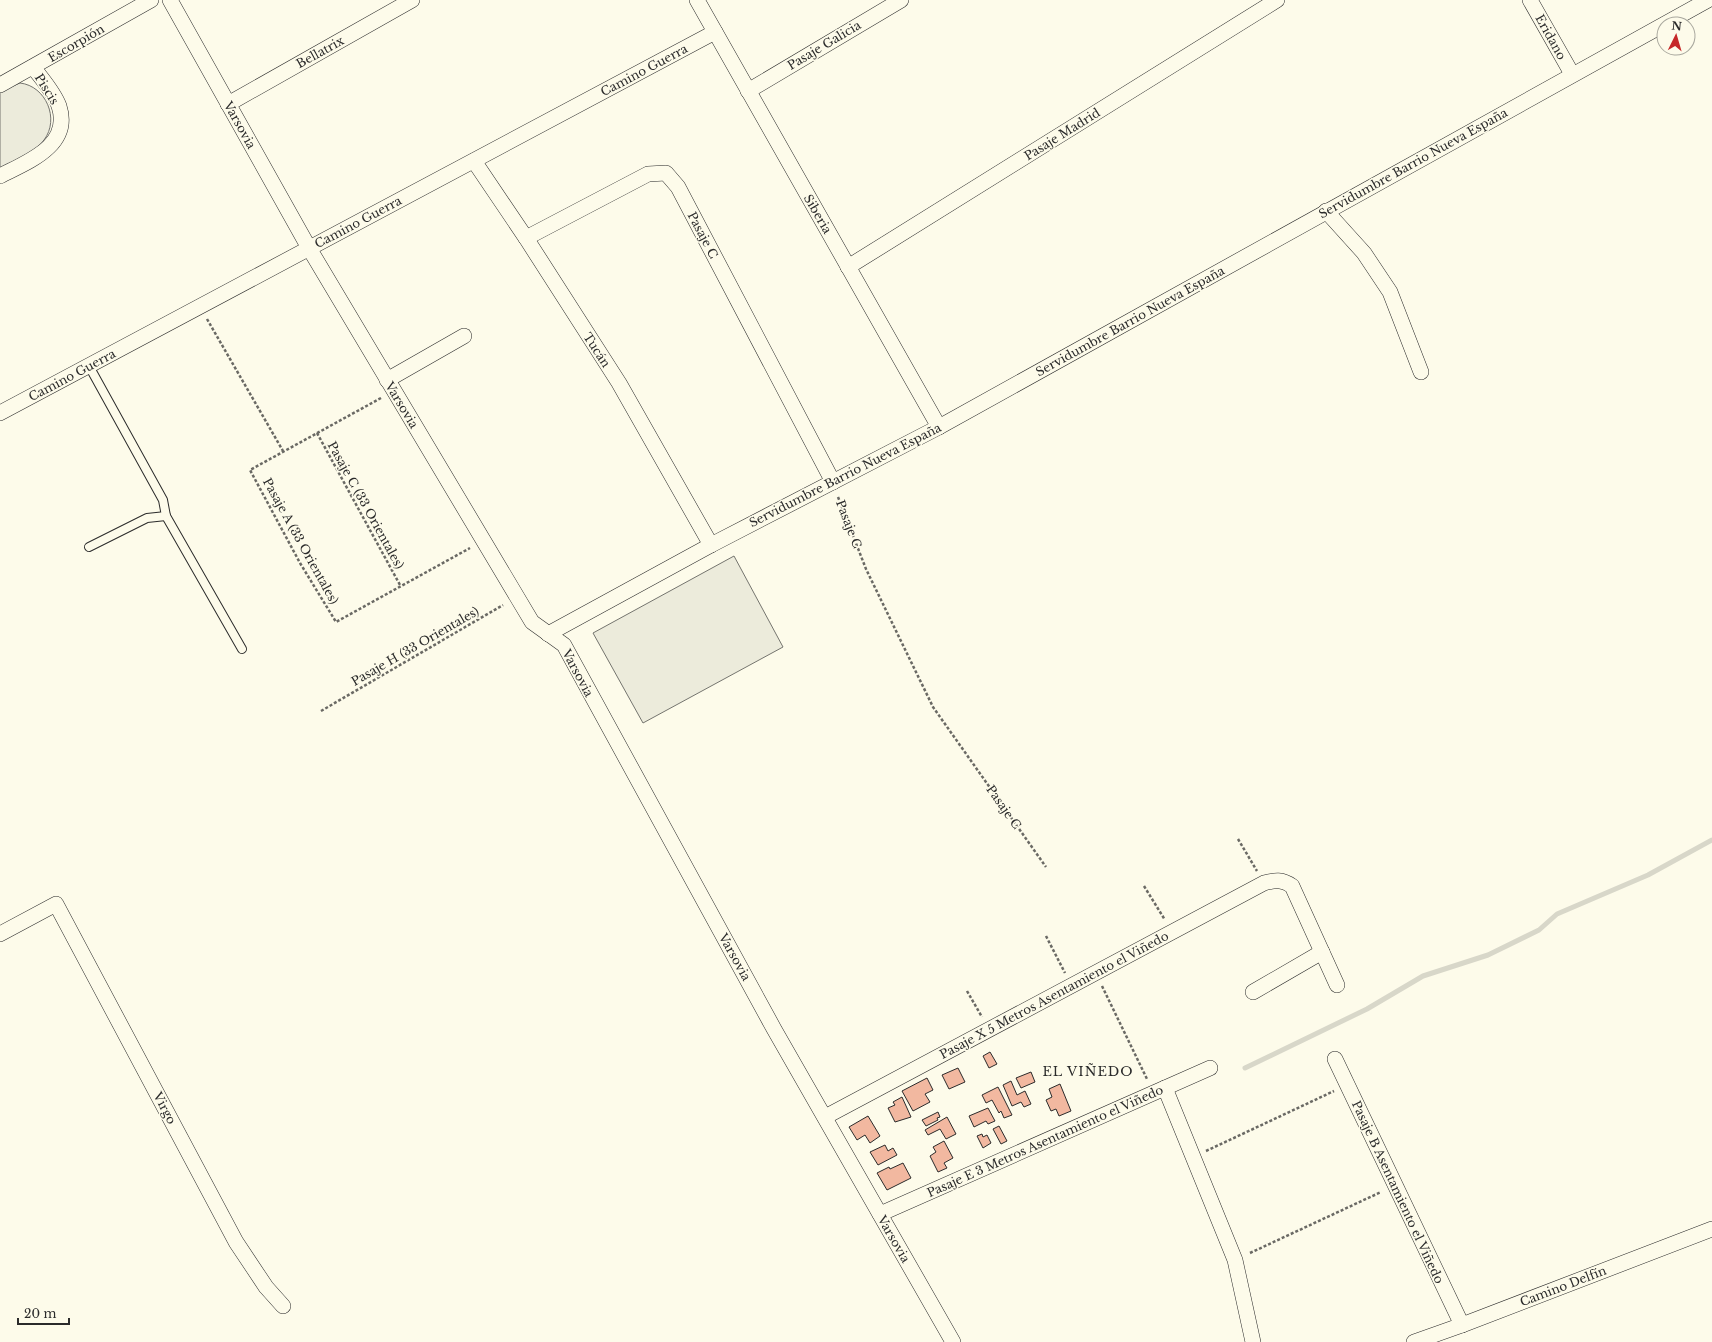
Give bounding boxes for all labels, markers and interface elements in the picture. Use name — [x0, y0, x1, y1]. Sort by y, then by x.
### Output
street label: Eridano — [1532, 12, 1570, 62]
north arrow — [1656, 16, 1696, 56]
street label: Pasaje Galicia — [785, 17, 864, 73]
text: N — [1671, 19, 1683, 34]
street label: Escorpión — [45, 21, 107, 65]
street label: Bellatrix — [294, 32, 347, 71]
street label: Camino Guerra — [598, 41, 690, 99]
street label: Piscis — [32, 71, 62, 107]
street label: Varsovia — [220, 98, 259, 152]
street label: Pasaje Madrid — [1021, 105, 1103, 163]
street label: Servidumbre Barrio Nueva España — [1316, 105, 1510, 221]
street label: Siberia — [801, 192, 835, 237]
street label: Camino Guerra — [312, 193, 404, 251]
street label: Pasaje C — [685, 209, 721, 261]
street label: Servidumbre Barrio Nueva España — [1033, 263, 1227, 379]
street label: Tucán — [580, 330, 614, 370]
street label: Camino Guerra — [26, 346, 118, 404]
street label: Varsovia — [382, 378, 422, 431]
street label: Servidumbre Barrio Nueva España — [746, 420, 944, 530]
street label: Pasaje C (33 Orientales) — [325, 439, 407, 571]
street label: Pasaje A (33 Orientales) — [260, 475, 342, 607]
street label: Pasaje C — [833, 498, 865, 550]
street label: Pasaje H (33 Orientales) — [348, 603, 482, 689]
street label: Varsovia — [559, 646, 597, 700]
street label: Pasaje C — [983, 782, 1025, 832]
street label: Pasaje X 5 Metros Asentamiento el Viñedo — [937, 928, 1171, 1062]
street label: Varsovia — [715, 930, 754, 984]
district label: EL VIÑEDO — [1042, 1063, 1134, 1080]
street label: Pasaje E 3 Metros Asentamiento el Viñedo — [925, 1082, 1166, 1200]
street label: Virgo — [150, 1089, 180, 1127]
street label: Pasaje B Asentamiento el Viñedo — [1349, 1098, 1447, 1286]
street label: Varsovia — [874, 1212, 914, 1265]
street label: Camino Delfín — [1518, 1263, 1608, 1309]
scale bar — [18, 1300, 69, 1326]
text: 20 m — [24, 1306, 56, 1321]

